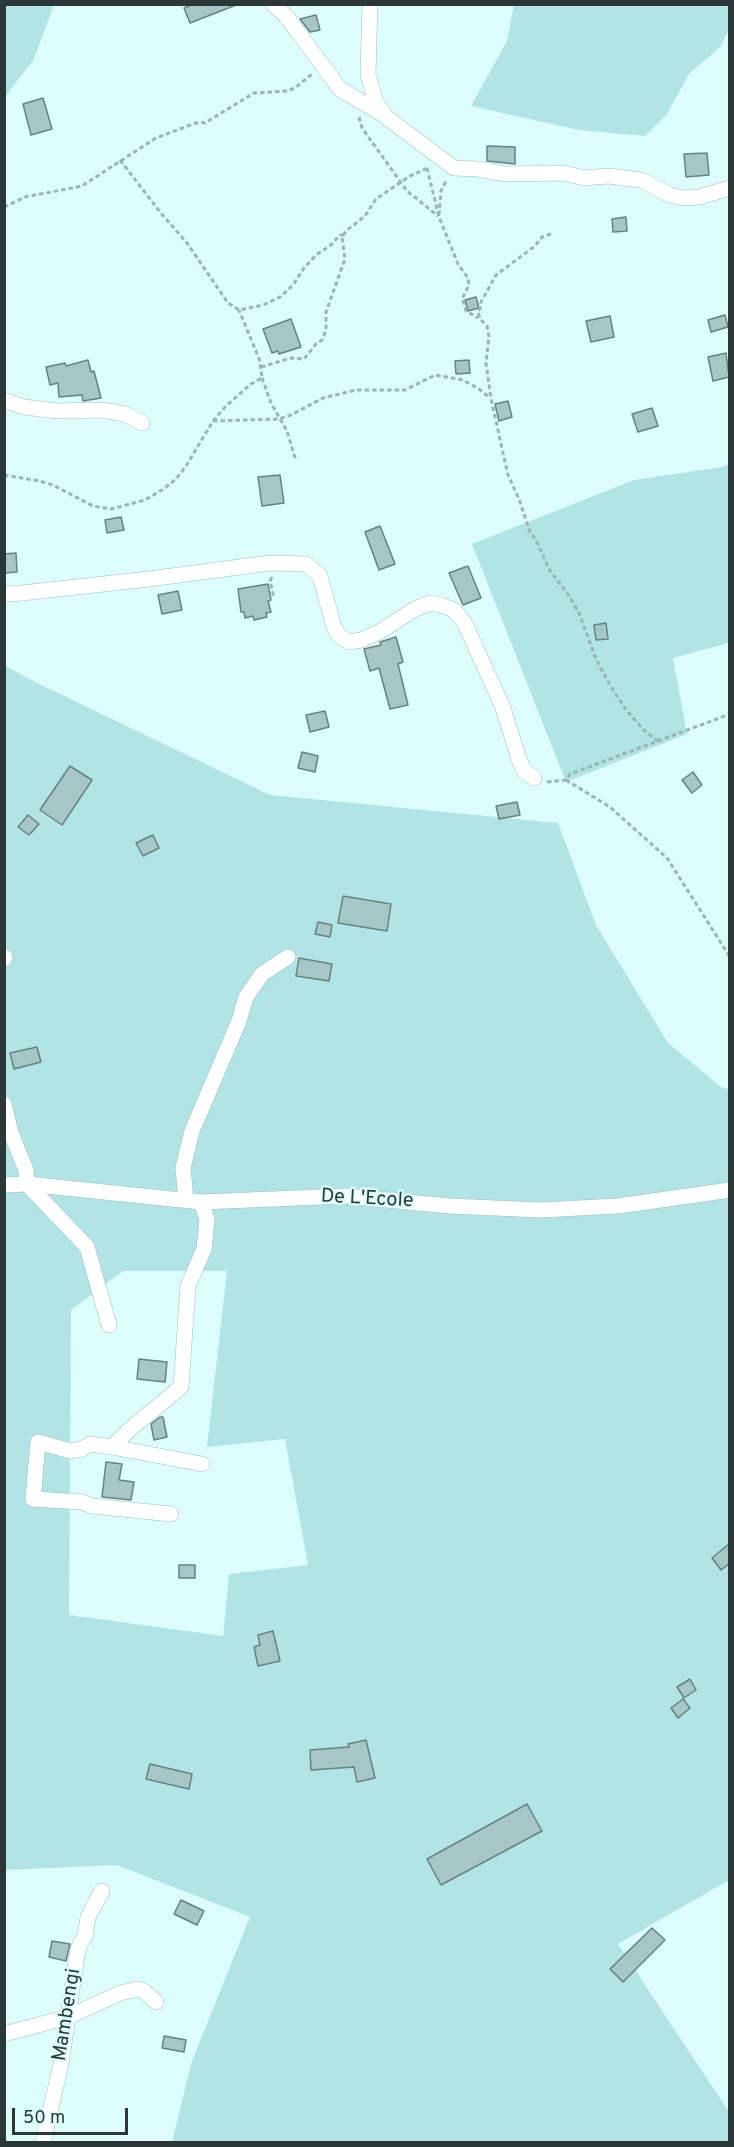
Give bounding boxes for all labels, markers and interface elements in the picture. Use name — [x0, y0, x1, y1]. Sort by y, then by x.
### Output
street label: De L'Ecole — [320, 1186, 414, 1214]
street label: Mambengi — [49, 1967, 87, 2063]
scale bar — [15, 2096, 130, 2134]
text: 50 m — [23, 2107, 65, 2130]

